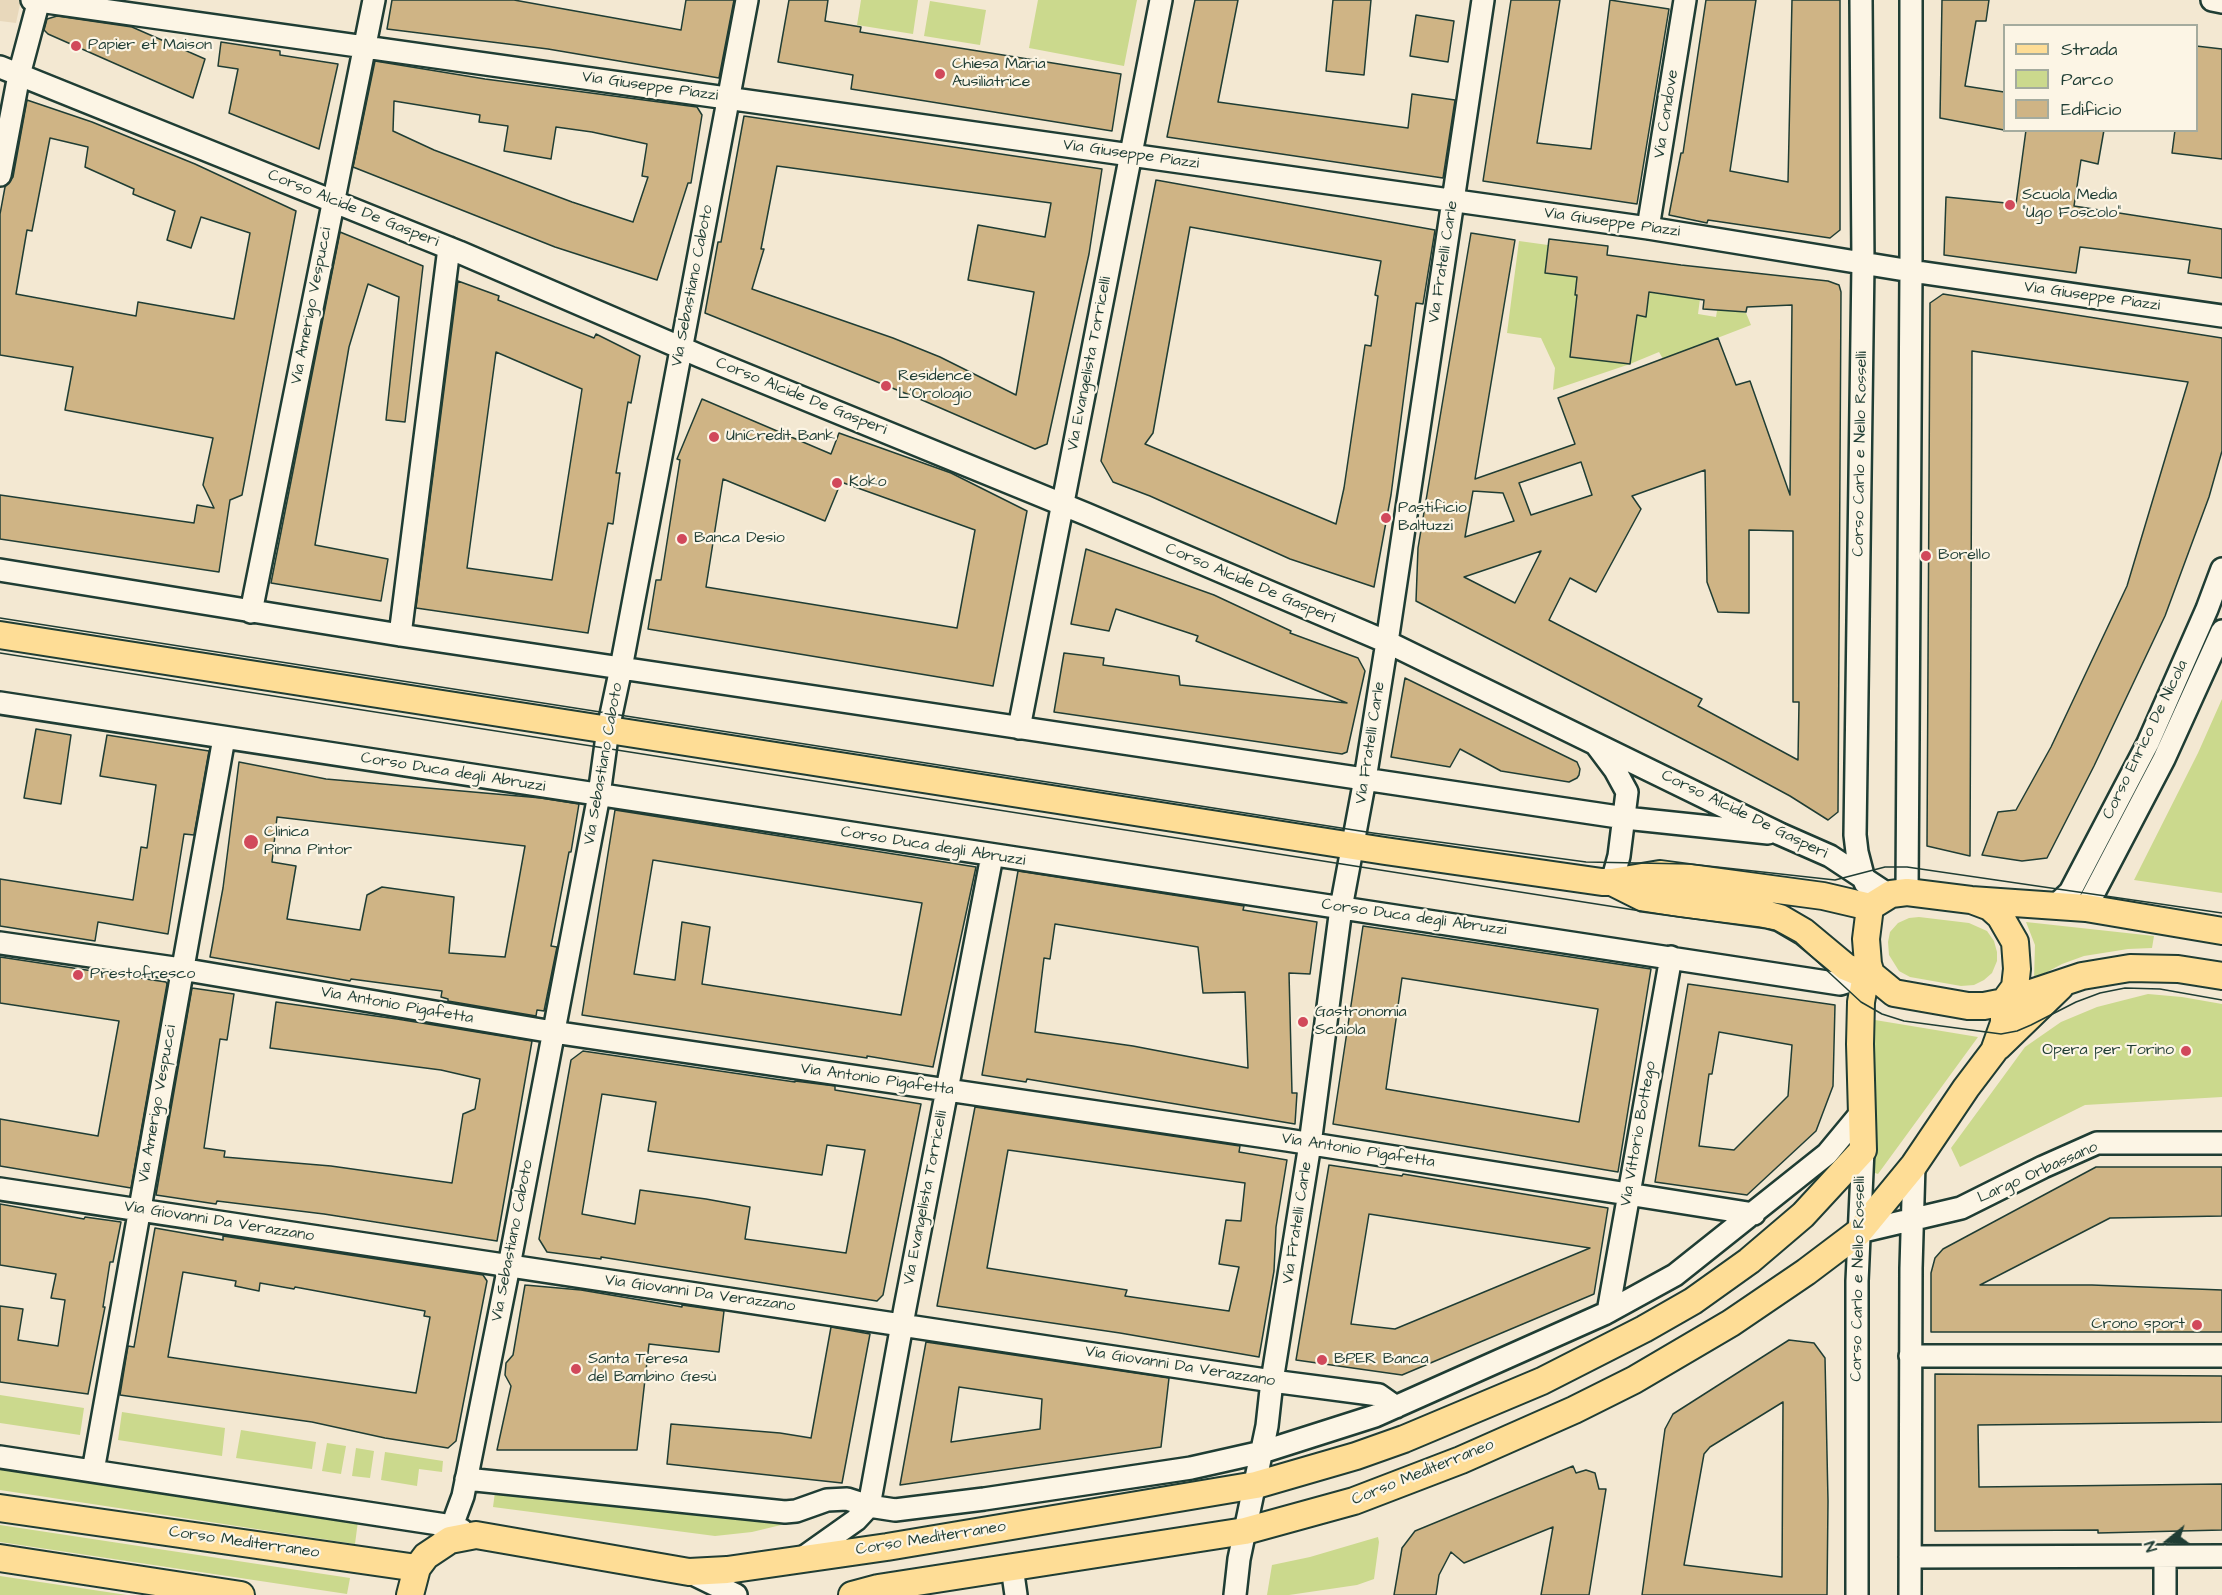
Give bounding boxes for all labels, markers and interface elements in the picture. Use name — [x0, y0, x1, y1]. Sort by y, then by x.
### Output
legend — [2003, 24, 2198, 132]
place label: Papier et Maison — [88, 36, 212, 56]
text: Strada — [2061, 37, 2117, 62]
marker: Papier et Maison — [69, 39, 83, 53]
place label: Chiesa Maria Ausiliatrice — [952, 55, 1046, 93]
marker: Chiesa Maria Ausiliatrice — [933, 67, 947, 81]
text: Parco — [2061, 67, 2113, 92]
street label: Via Giuseppe Piazzi — [581, 68, 719, 106]
street label: Via Condove — [1651, 68, 1683, 160]
text: Edificio — [2061, 97, 2121, 122]
street label: Via Giuseppe Piazzi — [1062, 136, 1200, 174]
street label: Corso Alcide De Gasperi — [265, 166, 441, 252]
place label: Scuola Media "Ugo Foscolo" — [2022, 186, 2121, 224]
marker: Scuola Media "Ugo Foscolo" — [2003, 198, 2017, 212]
street label: Via Fratelli Carle — [1425, 200, 1463, 324]
street label: Via Sebastiano Caboto — [668, 203, 718, 369]
street label: Via Giuseppe Piazzi — [1543, 204, 1681, 242]
street label: Via Amerigo Vespucci — [287, 226, 337, 386]
street label: Via Evangelista Torricelli — [1064, 275, 1116, 453]
street label: Via Giuseppe Piazzi — [2023, 278, 2161, 316]
street label: Corso Carlo e Nello Rosselli — [1850, 351, 1872, 557]
street label: Corso Alcide De Gasperi — [713, 354, 889, 440]
place label: Residence L'Orologio — [898, 367, 972, 405]
marker: Residence L'Orologio — [879, 379, 893, 393]
place label: UniCredit Bank — [726, 427, 835, 447]
marker: UniCredit Bank — [707, 430, 721, 444]
place label: Koko — [849, 473, 887, 493]
marker: Koko — [830, 476, 844, 490]
place label: Pastificio Baltuzzi — [1398, 499, 1467, 537]
marker: Pastificio Baltuzzi — [1379, 511, 1393, 525]
place label: Banca Desio — [694, 529, 785, 549]
marker: Banca Desio — [675, 532, 689, 546]
street label: Corso Alcide De Gasperi — [1162, 539, 1338, 629]
place label: Borello — [1938, 546, 1990, 566]
marker: Borello — [1919, 549, 1933, 563]
street label: Corso Enrico De Nicola — [2099, 657, 2193, 823]
street label: Via Sebastiano Caboto — [580, 681, 628, 847]
street label: Via Fratelli Carle — [1352, 681, 1390, 805]
street label: Corso Duca degli Abruzzi — [359, 749, 547, 797]
street label: Corso Alcide De Gasperi — [1658, 766, 1830, 864]
place label: Clinica Pinna Pintor — [264, 823, 352, 861]
street label: Corso Duca degli Abruzzi — [839, 823, 1027, 871]
marker: Clinica Pinna Pintor — [242, 833, 260, 851]
street label: Corso Duca degli Abruzzi — [1320, 896, 1508, 940]
place label: Prestofresco — [90, 965, 195, 985]
marker: Prestofresco — [71, 968, 85, 982]
street label: Via Antonio Pigafetta — [319, 983, 475, 1029]
place label: Gastronomia Scaiola — [1315, 1003, 1407, 1041]
marker: Gastronomia Scaiola — [1296, 1015, 1310, 1029]
street label: Via Amerigo Vespucci — [135, 1024, 181, 1184]
place label: Opera per Torino — [2042, 1041, 2174, 1061]
marker: Opera per Torino — [2179, 1044, 2193, 1058]
street label: Via Antonio Pigafetta — [799, 1060, 955, 1100]
street label: Via Vittorio Bottego — [1617, 1060, 1661, 1208]
street label: Via Evangelista Torricelli — [900, 1109, 952, 1287]
street label: Via Antonio Pigafetta — [1280, 1129, 1436, 1173]
street label: Largo Orbassano — [1975, 1138, 2101, 1208]
street label: Via Sebastiano Caboto — [488, 1158, 538, 1324]
street label: Via Fratelli Carle — [1279, 1161, 1317, 1285]
street label: Corso Carlo e Nello Rosselli — [1848, 1176, 1870, 1382]
street label: Via Giovanni Da Verazzano — [123, 1197, 315, 1247]
street label: Via Giovanni Da Verazzano — [603, 1271, 797, 1317]
place label: Crono sport — [2091, 1315, 2185, 1335]
marker: Crono sport — [2190, 1318, 2204, 1332]
street label: Via Giovanni Da Verazzano — [1084, 1342, 1276, 1392]
place label: Santa Teresa del Bambino Gesù — [588, 1350, 716, 1388]
place label: BPER Banca — [1334, 1350, 1429, 1370]
marker: BPER Banca — [1315, 1353, 1329, 1367]
marker: Santa Teresa del Bambino Gesù — [569, 1362, 583, 1376]
street label: Corso Mediterraneo — [1349, 1436, 1497, 1510]
north arrow — [2138, 1511, 2198, 1571]
street label: Corso Mediterraneo — [855, 1518, 1007, 1560]
street label: Corso Mediterraneo — [168, 1523, 320, 1563]
text: N — [2139, 1538, 2163, 1555]

